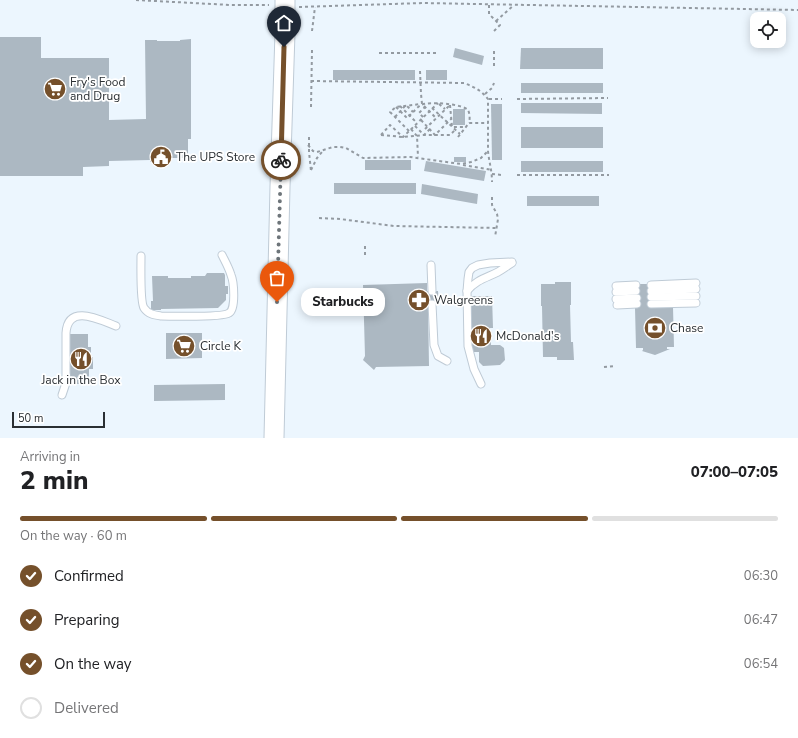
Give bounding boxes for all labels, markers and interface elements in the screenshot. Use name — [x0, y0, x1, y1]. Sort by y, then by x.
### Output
pin — [267, 6, 301, 47]
icon: home — [273, 12, 295, 34]
map controls — [750, 12, 786, 48]
button: locate — [750, 12, 786, 48]
place label: Fry's Food and Drug — [70, 74, 125, 104]
supermarket icon: Fry's Food and Drug — [42, 76, 68, 102]
courier — [261, 140, 301, 180]
public building icon: The UPS Store — [148, 144, 174, 170]
place label: The UPS Store — [176, 149, 255, 165]
icon: bike — [270, 149, 292, 171]
pin — [260, 261, 294, 302]
icon: bag — [266, 267, 288, 289]
pharmacy icon: Walgreens — [406, 287, 432, 313]
callout: Starbucks — [301, 288, 385, 316]
place label: Walgreens — [434, 292, 493, 308]
text: Starbucks — [312, 293, 374, 311]
bank icon: Chase — [642, 315, 668, 341]
place label: Chase — [670, 320, 703, 336]
restaurant icon: McDonald's — [468, 323, 494, 349]
place label: McDonald's — [496, 328, 560, 344]
supermarket icon: Circle K — [171, 333, 197, 359]
place label: Circle K — [200, 338, 242, 354]
restaurant icon: Jack in the Box — [68, 346, 94, 372]
place label: Jack in the Box — [40, 372, 121, 388]
scale bar — [12, 410, 105, 429]
text: 50 m — [18, 411, 43, 426]
text: Arriving in — [20, 448, 80, 466]
text: 07:00–07:05 — [691, 462, 778, 482]
text: 2 min — [20, 463, 88, 498]
text: On the way · 60 m — [20, 527, 127, 545]
icon: check — [20, 565, 42, 587]
text: Confirmed — [54, 566, 124, 586]
text: 06:30 — [744, 567, 778, 585]
icon: check — [20, 609, 42, 631]
text: Preparing — [54, 610, 119, 630]
text: 06:47 — [744, 611, 778, 629]
icon: check — [20, 653, 42, 675]
text: On the way — [54, 654, 132, 674]
text: 06:54 — [744, 655, 778, 673]
text: Delivered — [54, 698, 119, 718]

